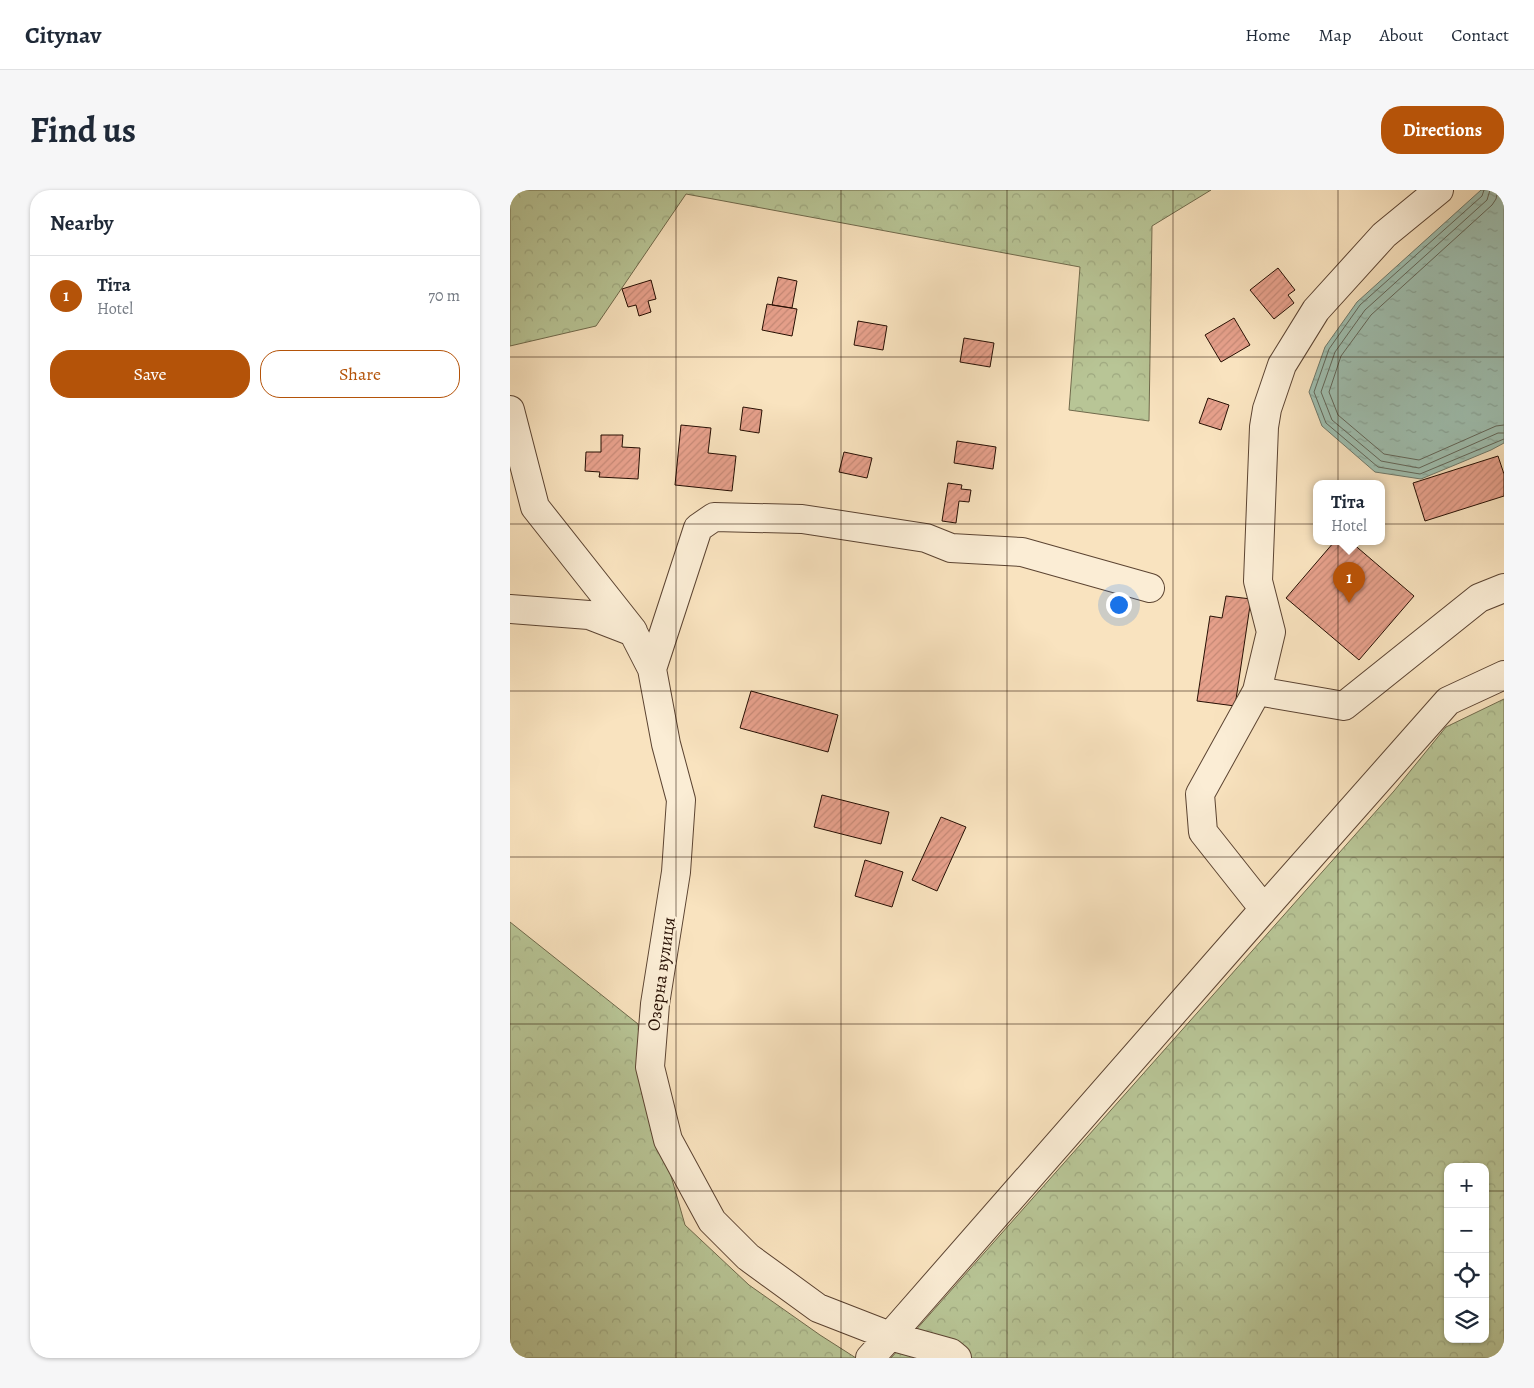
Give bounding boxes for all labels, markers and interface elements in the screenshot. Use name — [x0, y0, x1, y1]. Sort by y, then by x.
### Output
text: Citynav — [25, 19, 101, 51]
text: Home — [1245, 23, 1290, 47]
text: Map — [1318, 23, 1351, 47]
text: About — [1379, 23, 1423, 47]
text: Contact — [1451, 23, 1509, 47]
text: Find us — [30, 106, 136, 154]
button: Directions — [1381, 106, 1504, 154]
text: Nearby — [50, 209, 113, 237]
text: Тіта — [97, 272, 131, 298]
text: 1 — [63, 285, 69, 307]
text: 70 m — [428, 285, 460, 307]
text: Hotel — [97, 298, 133, 320]
button: Save — [50, 350, 250, 398]
button: Share — [260, 350, 460, 398]
popup — [1313, 480, 1385, 545]
text: Тіта — [1331, 489, 1365, 515]
text: Hotel — [1331, 515, 1367, 537]
pin: 1 — [1333, 562, 1365, 603]
your location — [1106, 592, 1132, 618]
street label: Озерна вулиця — [641, 915, 681, 1033]
map controls — [1444, 1163, 1489, 1343]
button: + — [1444, 1163, 1489, 1208]
button: − — [1444, 1208, 1489, 1253]
button: locate — [1444, 1253, 1489, 1298]
button: layers — [1444, 1298, 1489, 1343]

